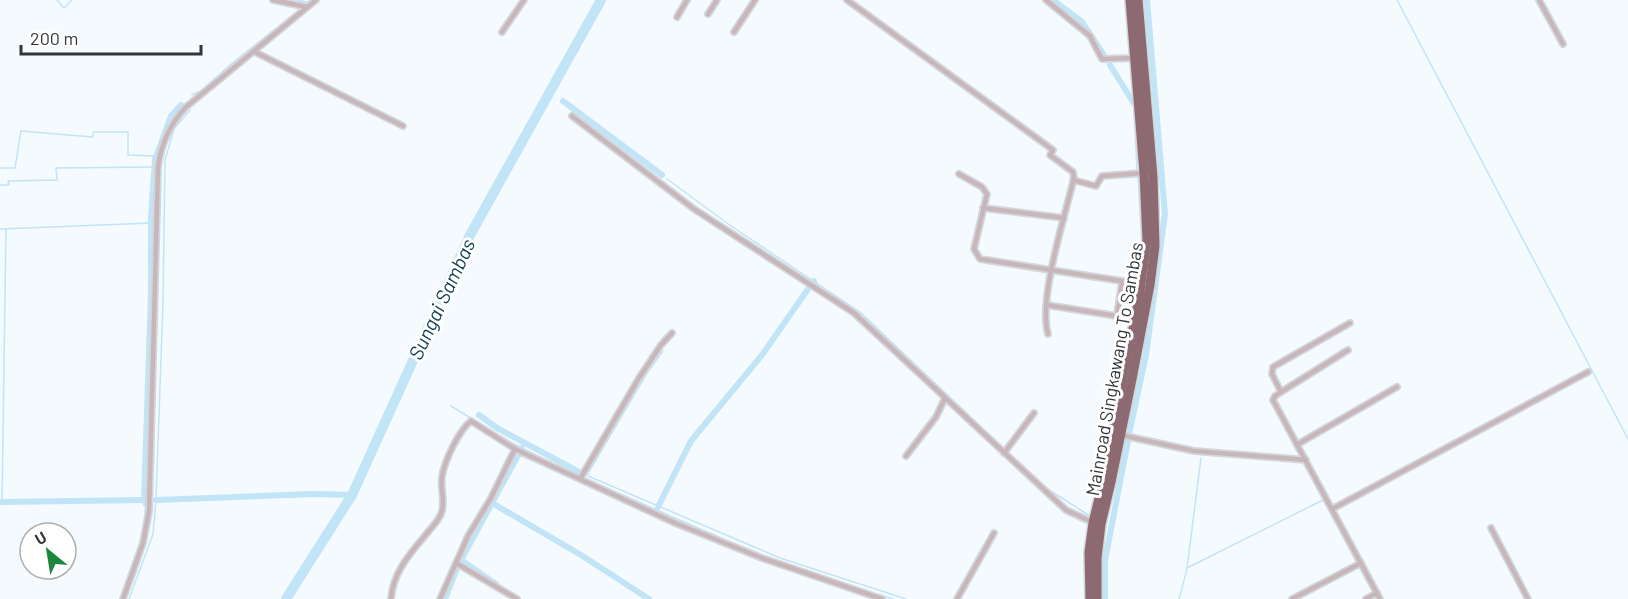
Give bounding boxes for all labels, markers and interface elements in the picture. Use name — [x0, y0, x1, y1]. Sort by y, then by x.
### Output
scale bar — [21, 18, 201, 56]
text: 200 m — [30, 27, 78, 49]
water label: Sungai Sambas — [403, 235, 479, 363]
street label: Mainroad Singkawang To Sambas — [1081, 240, 1147, 498]
north arrow — [18, 521, 78, 581]
text: U — [31, 527, 49, 548]

